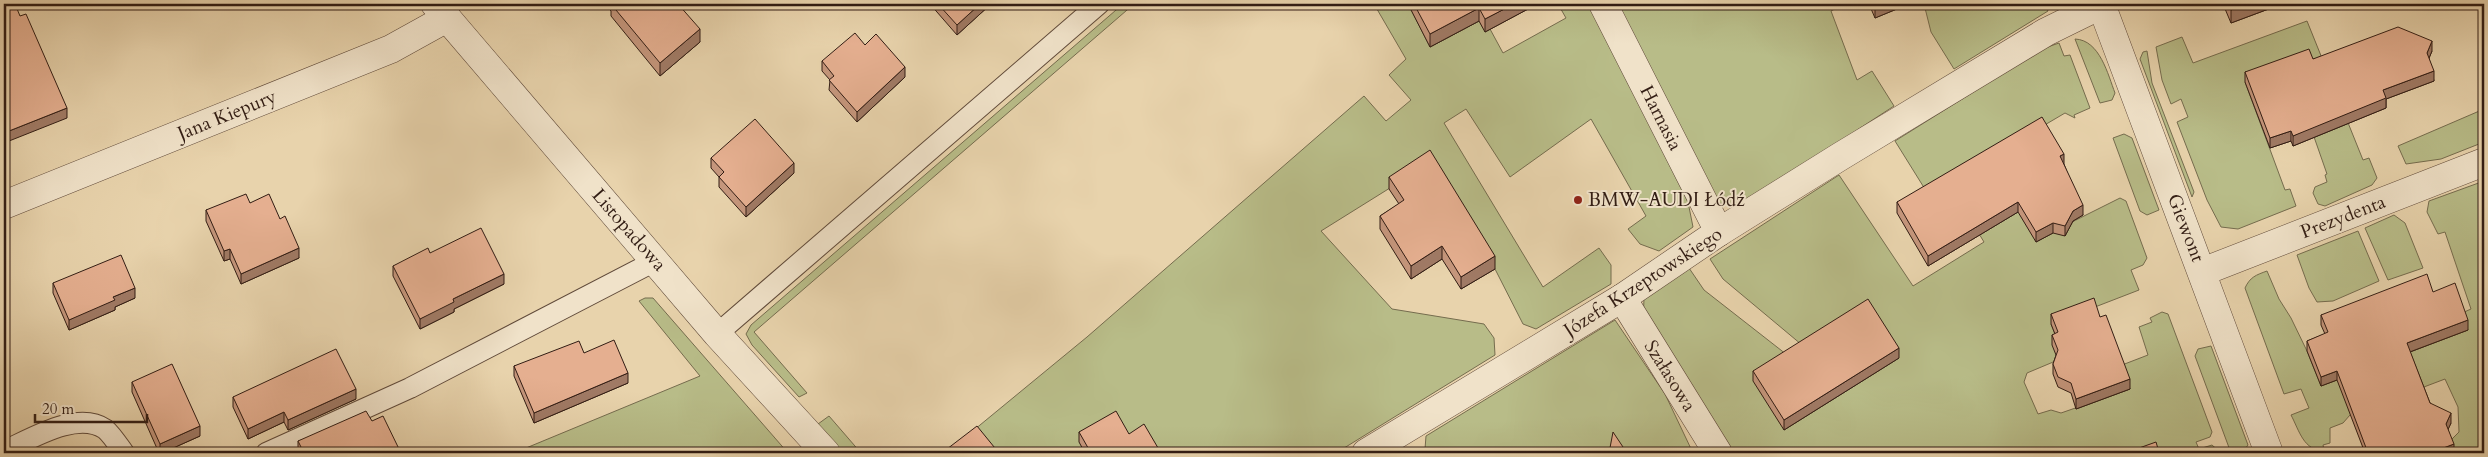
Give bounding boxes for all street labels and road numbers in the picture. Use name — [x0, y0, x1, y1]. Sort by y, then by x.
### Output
street label: Harnasia — [1634, 81, 1688, 155]
street label: Jana Kiepury — [171, 83, 280, 148]
street label: Listopadowa — [586, 183, 672, 277]
street label: Prezydenta — [2297, 189, 2389, 245]
street label: Giewont — [2161, 190, 2211, 266]
street label: Józefa Krzeptowskiego — [1556, 221, 1727, 345]
street label: Szałasowa — [1638, 335, 1702, 417]

